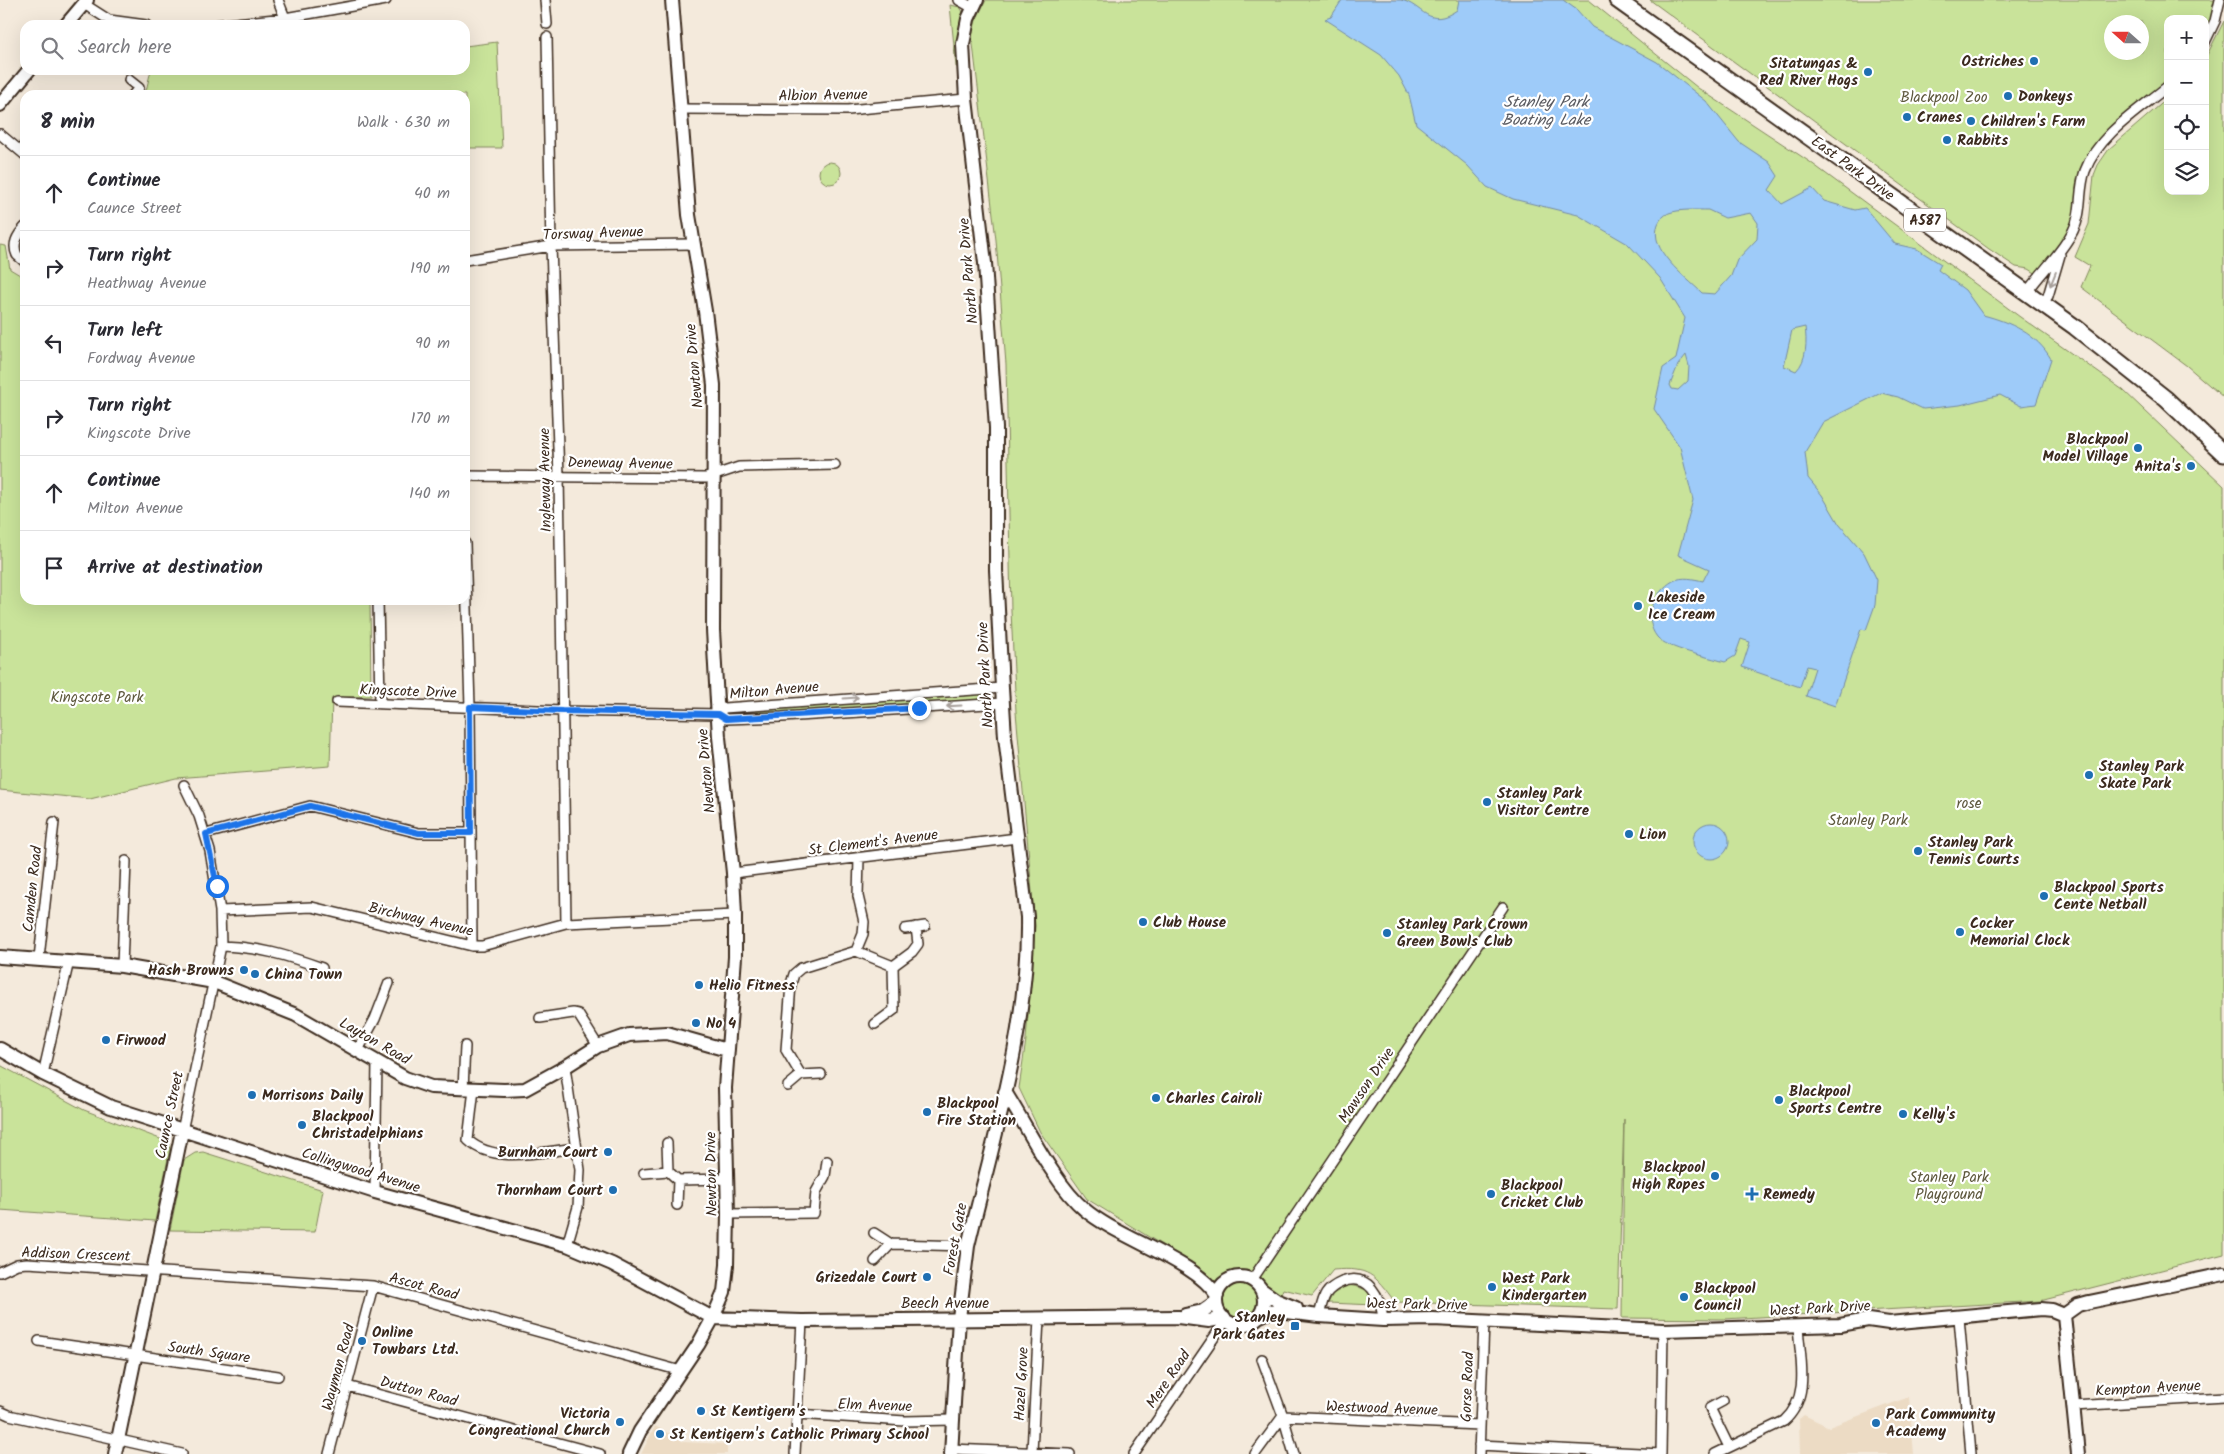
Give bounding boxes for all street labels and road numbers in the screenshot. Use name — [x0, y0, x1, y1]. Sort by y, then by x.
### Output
street label: Albion Avenue — [778, 83, 868, 109]
street label: East Park Drive — [1806, 130, 1900, 208]
road number: A587 — [1904, 208, 1946, 232]
street label: North Park Drive — [952, 217, 986, 325]
street label: Torsway Avenue — [542, 220, 644, 248]
street label: Newton Drive — [679, 322, 711, 409]
street label: Ingleway Avenue — [533, 427, 559, 532]
street label: Deneway Avenue — [567, 451, 673, 477]
street label: North Park Drive — [971, 621, 1001, 729]
street label: Milton Avenue — [728, 675, 820, 707]
street label: Kingscote Drive — [359, 678, 457, 706]
street label: Newton Drive — [691, 727, 723, 814]
street label: St Clement's Avenue — [807, 823, 940, 863]
street label: Camden Road — [17, 844, 49, 933]
street label: Birchway Avenue — [366, 896, 476, 944]
street label: Layton Road — [334, 1012, 415, 1072]
street label: Mawson Drive — [1332, 1042, 1401, 1129]
street label: Caunce Street — [149, 1069, 191, 1161]
street label: Newton Drive — [699, 1131, 725, 1217]
street label: Collingwood Avenue — [298, 1141, 423, 1201]
street label: Forest Gate — [937, 1201, 975, 1277]
street label: Addison Crescent — [21, 1241, 131, 1269]
street label: Ascot Road — [386, 1266, 462, 1308]
street label: Beech Avenue — [901, 1292, 989, 1316]
street label: West Park Drive — [1366, 1292, 1468, 1318]
street label: West Park Drive — [1769, 1294, 1871, 1324]
street label: Wayman Road — [316, 1321, 362, 1413]
street label: South Square — [166, 1335, 252, 1371]
street label: Mere Road — [1140, 1345, 1198, 1414]
street label: Hazel Grove — [1008, 1346, 1036, 1422]
street label: Gorse Road — [1455, 1351, 1481, 1423]
street label: Dutton Road — [377, 1370, 461, 1414]
street label: Kempton Avenue — [2095, 1374, 2202, 1404]
street label: Elm Avenue — [837, 1393, 913, 1419]
street label: Westwood Avenue — [1326, 1395, 1439, 1423]

